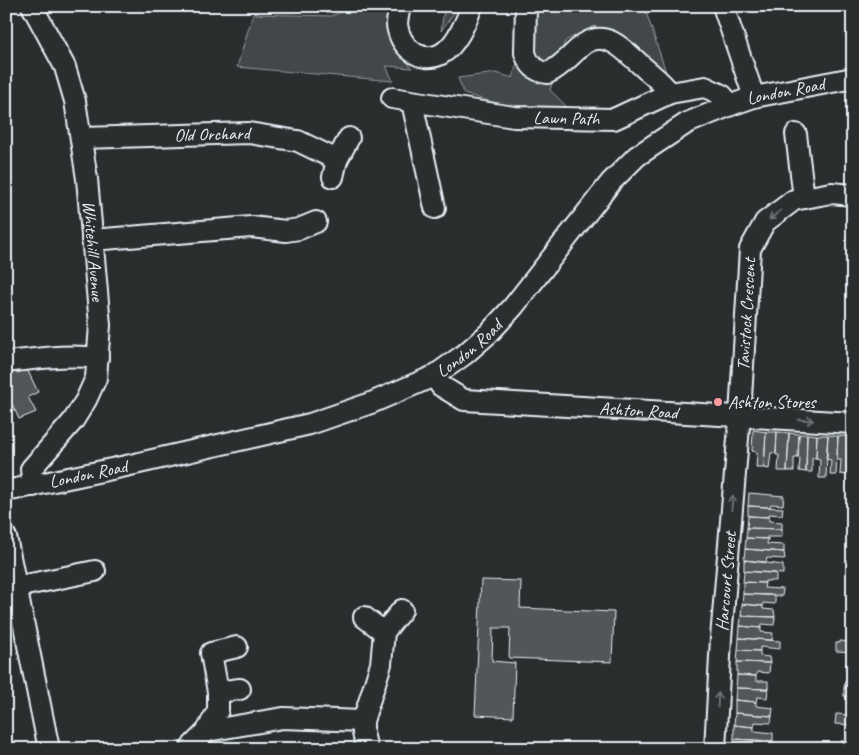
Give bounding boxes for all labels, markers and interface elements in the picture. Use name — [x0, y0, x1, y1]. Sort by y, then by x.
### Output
street label: London Road — [743, 72, 829, 110]
street label: Lawn Path — [533, 106, 601, 130]
street label: Old Orchard — [174, 122, 253, 146]
street label: Whitehill Avenue — [78, 200, 109, 303]
one-way arrow — [769, 209, 782, 220]
street label: Tavistock Crescent — [732, 255, 761, 371]
street label: London Road — [432, 313, 509, 382]
place label: Ashton Stores — [728, 391, 817, 413]
marker: Ashton Stores — [712, 396, 724, 408]
street label: Ashton Road — [599, 397, 681, 424]
one-way arrow — [797, 415, 813, 425]
street label: London Road — [47, 454, 132, 493]
one-way arrow — [728, 495, 737, 511]
street label: Harcourt Street — [711, 529, 741, 632]
one-way arrow — [713, 692, 722, 708]

